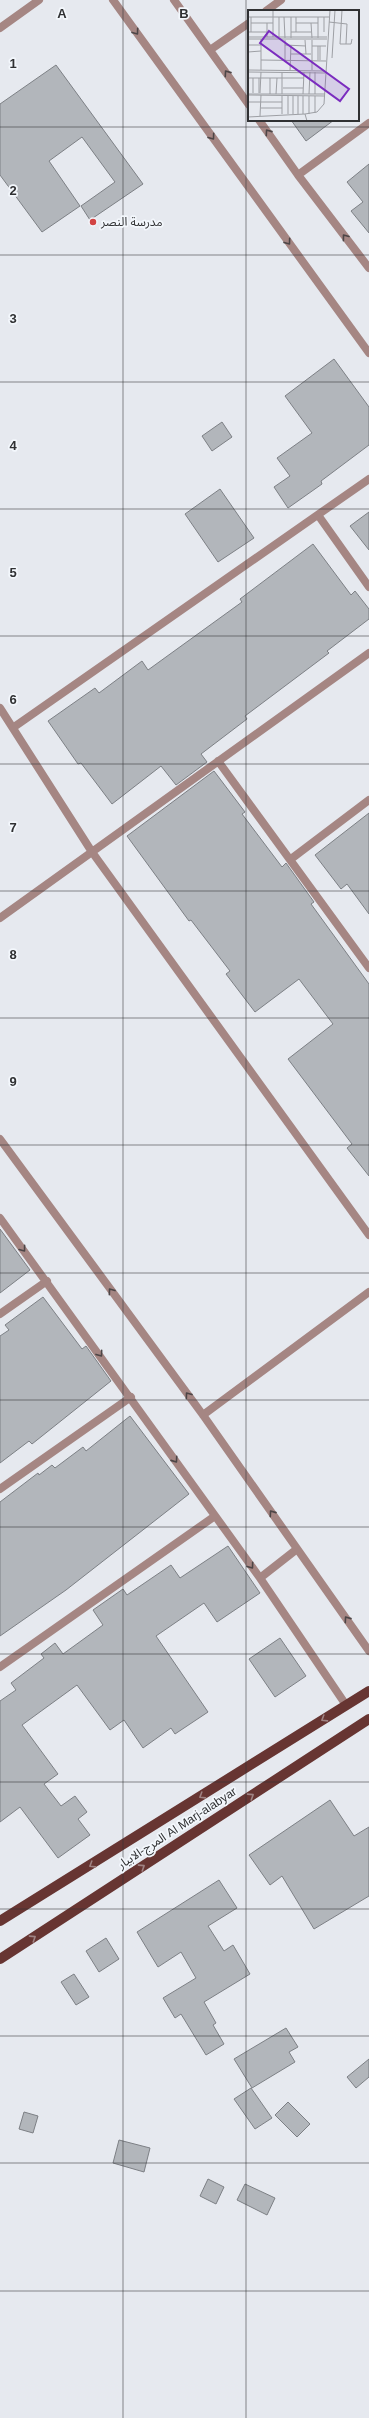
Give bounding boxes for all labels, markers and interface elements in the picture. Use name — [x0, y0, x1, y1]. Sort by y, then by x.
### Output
text: A — [57, 6, 67, 21]
text: B — [179, 6, 189, 21]
inset map — [248, 10, 359, 121]
one-way arrow — [131, 27, 138, 34]
text: 1 — [9, 56, 17, 71]
one-way arrow — [225, 71, 232, 78]
one-way arrow — [266, 130, 273, 137]
one-way arrow — [207, 132, 214, 139]
text: 2 — [9, 183, 17, 198]
place label: مدرسة النصر — [100, 215, 163, 229]
marker: مدرسة النصر — [88, 217, 98, 227]
one-way arrow — [343, 234, 350, 241]
one-way arrow — [283, 238, 291, 245]
text: 3 — [9, 311, 17, 326]
text: 4 — [9, 438, 17, 453]
text: 5 — [9, 565, 17, 580]
text: 6 — [9, 692, 17, 707]
text: 7 — [9, 820, 17, 835]
text: 8 — [9, 947, 17, 962]
text: 9 — [9, 1074, 17, 1089]
one-way arrow — [18, 1245, 26, 1252]
one-way arrow — [109, 1288, 116, 1295]
one-way arrow — [95, 1350, 103, 1357]
one-way arrow — [186, 1393, 193, 1400]
one-way arrow — [170, 1456, 178, 1463]
one-way arrow — [269, 1510, 277, 1517]
one-way arrow — [246, 1561, 253, 1568]
one-way arrow — [344, 1616, 352, 1623]
one-way arrow — [321, 1714, 328, 1722]
street label: المرج-الابيار Al Marj-alabyar — [114, 1784, 240, 1874]
one-way arrow — [199, 1791, 206, 1798]
one-way arrow — [247, 1793, 254, 1801]
one-way arrow — [89, 1860, 96, 1867]
one-way arrow — [138, 1864, 145, 1872]
one-way arrow — [29, 1935, 36, 1942]

